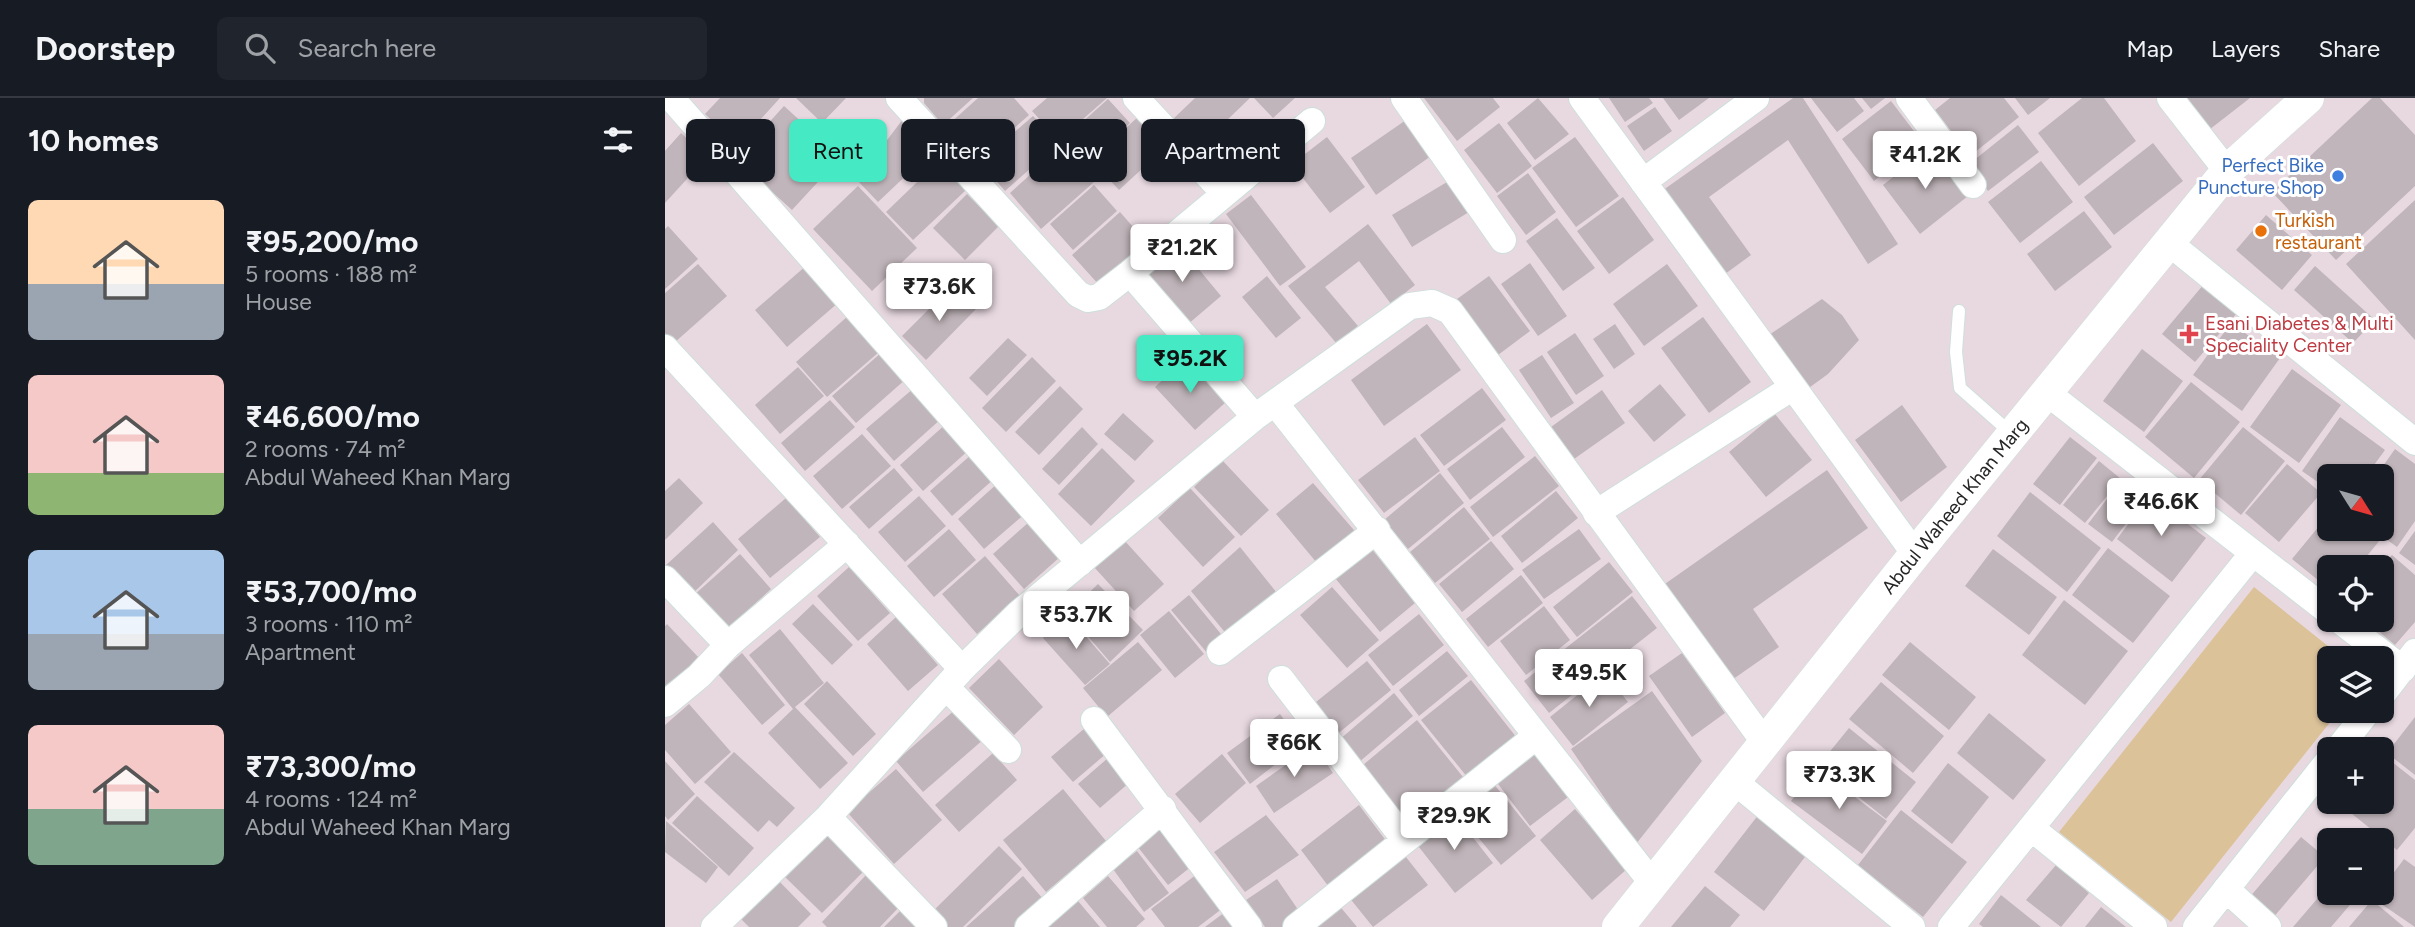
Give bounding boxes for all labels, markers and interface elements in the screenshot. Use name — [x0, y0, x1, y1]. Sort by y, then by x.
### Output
search box — [217, 17, 707, 80]
text: Doorstep — [35, 29, 175, 68]
icon: search — [241, 29, 279, 67]
text: Search here — [297, 32, 436, 64]
text: Map — [2126, 34, 2173, 63]
text: Layers — [2211, 34, 2280, 63]
text: Share — [2318, 34, 2380, 63]
chip: Buy — [686, 119, 775, 182]
chip: Rent — [789, 119, 887, 182]
chip: Filters — [901, 119, 1015, 182]
chip: New — [1029, 119, 1127, 182]
chip: Apartment — [1141, 119, 1305, 182]
icon: filters — [599, 121, 637, 159]
text: 10 homes — [28, 122, 159, 159]
pin: ₹41.2K — [1868, 132, 1982, 191]
text: ₹41.2K — [1889, 140, 1961, 168]
place label: Perfect Bike Puncture Shop — [2198, 154, 2324, 199]
marker: Perfect Bike Puncture Shop — [2330, 168, 2346, 184]
place label: Turkish restaurant — [2275, 209, 2362, 254]
text: ₹95,200/mo — [245, 223, 418, 260]
marker: Turkish restaurant — [2253, 223, 2269, 239]
pin: ₹21.2K — [1125, 225, 1239, 284]
icon: home — [84, 228, 168, 312]
text: ₹21.2K — [1146, 233, 1218, 261]
text: 5 rooms · 188 m² — [245, 260, 417, 288]
pin: ₹73.6K — [882, 264, 996, 323]
text: ₹73.6K — [902, 272, 976, 300]
text: House — [245, 288, 312, 316]
place label: Esani Diabetes & Multi Speciality Center — [2205, 312, 2394, 357]
marker: Esani Diabetes & Multi Speciality Center — [2179, 324, 2199, 344]
pin: ₹95.2K — [1133, 336, 1247, 395]
text: ₹95.2K — [1153, 344, 1227, 372]
text: ₹46,600/mo — [245, 398, 420, 435]
icon: home — [84, 403, 168, 487]
street label: Abdul Waheed Khan Marg — [1876, 413, 2033, 598]
text: 2 rooms · 74 m² — [245, 435, 406, 463]
text: Abdul Waheed Khan Marg — [245, 463, 511, 491]
north arrow — [2317, 464, 2394, 541]
map controls — [2317, 464, 2394, 905]
pin: ₹46.6K — [2104, 478, 2218, 538]
text: ₹46.6K — [2123, 487, 2199, 515]
button: locate — [2317, 555, 2394, 632]
text: ₹53,700/mo — [245, 573, 417, 610]
icon: home — [84, 578, 168, 662]
pin: ₹53.7K — [1019, 592, 1133, 651]
text: ₹53.7K — [1039, 600, 1113, 628]
text: 3 rooms · 110 m² — [245, 610, 412, 638]
text: Apartment — [245, 638, 356, 666]
button: layers — [2317, 646, 2394, 723]
pin: ₹49.5K — [1532, 650, 1646, 709]
text: ₹49.5K — [1551, 658, 1627, 686]
pin: ₹66K — [1253, 720, 1335, 779]
text: ₹66K — [1266, 728, 1322, 756]
button: + — [2317, 737, 2394, 814]
text: ₹73,300/mo — [245, 748, 416, 785]
pin: ₹73.3K — [1782, 752, 1896, 811]
icon: home — [84, 753, 168, 837]
text: ₹73.3K — [1802, 760, 1876, 788]
text: 4 rooms · 124 m² — [245, 785, 417, 813]
pin: ₹29.9K — [1397, 792, 1511, 852]
text: ₹29.9K — [1417, 801, 1491, 829]
text: Abdul Waheed Khan Marg — [245, 813, 511, 841]
button: − — [2317, 828, 2394, 905]

